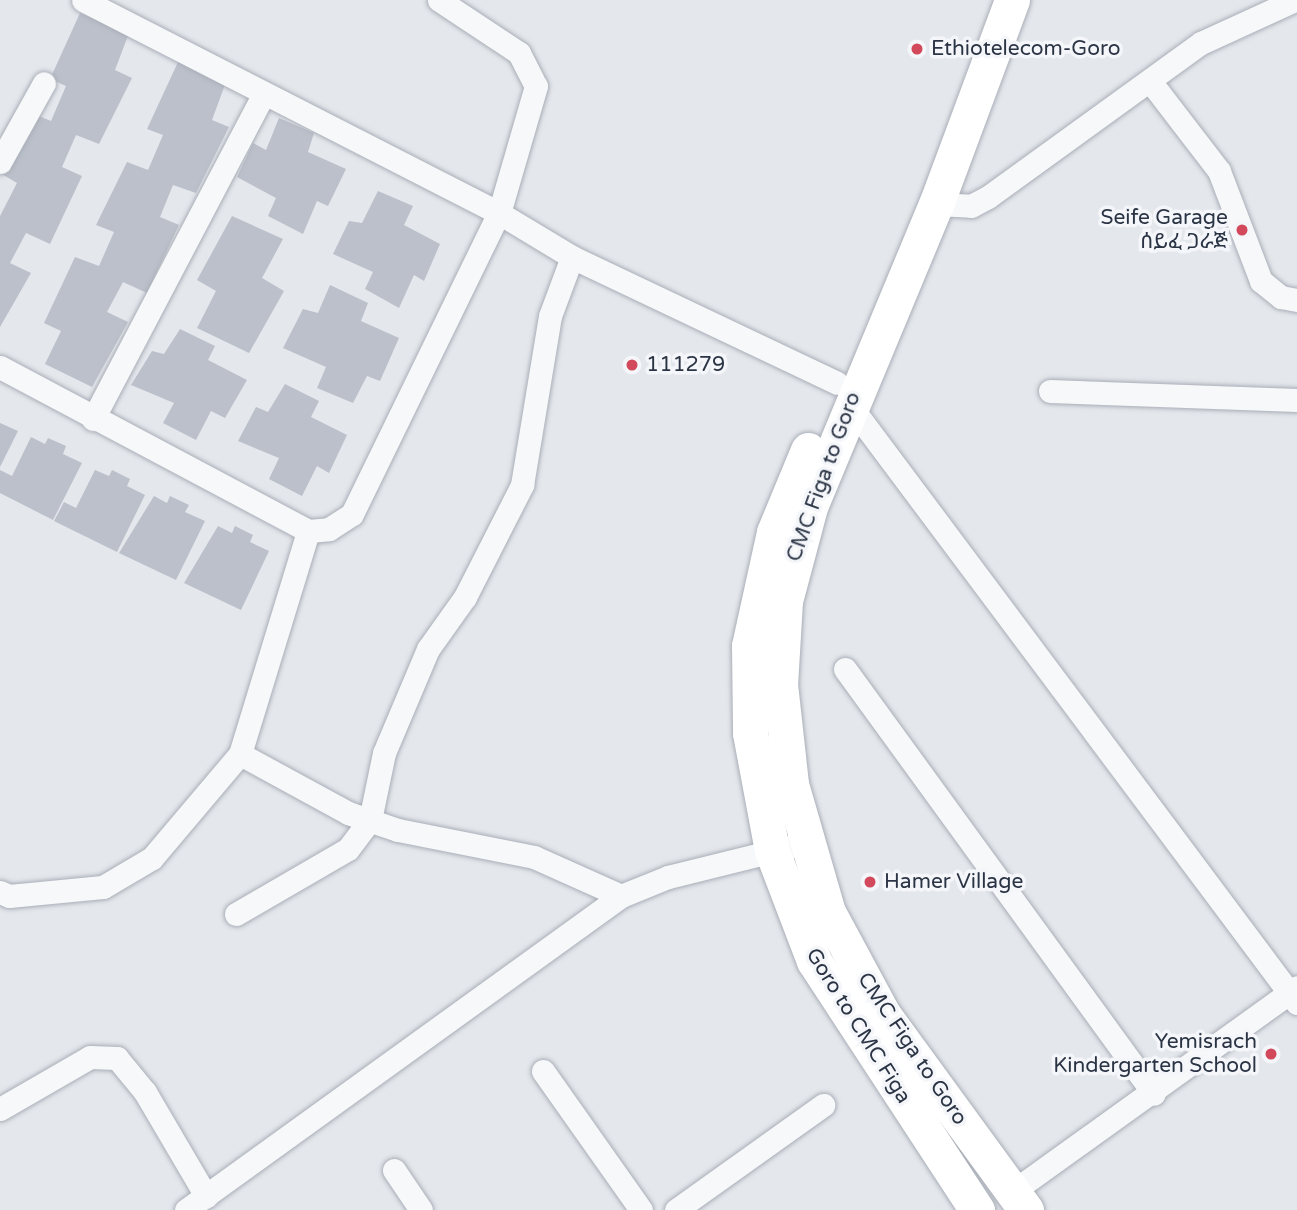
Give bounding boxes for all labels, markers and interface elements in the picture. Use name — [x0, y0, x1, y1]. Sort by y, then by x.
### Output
place label: Ethiotelecom-Goro — [931, 36, 1121, 62]
marker: Ethiotelecom-Goro — [909, 41, 925, 57]
place label: Seife Garage ሰይፈ ጋራጅ — [1101, 205, 1228, 255]
marker: Seife Garage ሰይፈ ጋራጅ — [1234, 222, 1250, 238]
place label: 111279 — [646, 352, 725, 378]
marker: 111279 — [624, 357, 640, 373]
street label: CMC Figa to Goro — [782, 389, 866, 565]
place label: Hamer Village — [884, 869, 1023, 895]
marker: Hamer Village — [862, 874, 878, 890]
street label: Goro to CMC Figa — [800, 944, 916, 1108]
street label: CMC Figa to Goro — [852, 968, 972, 1130]
place label: Yemisrach Kindergarten School — [1053, 1029, 1257, 1079]
marker: Yemisrach Kindergarten School — [1263, 1046, 1279, 1062]

